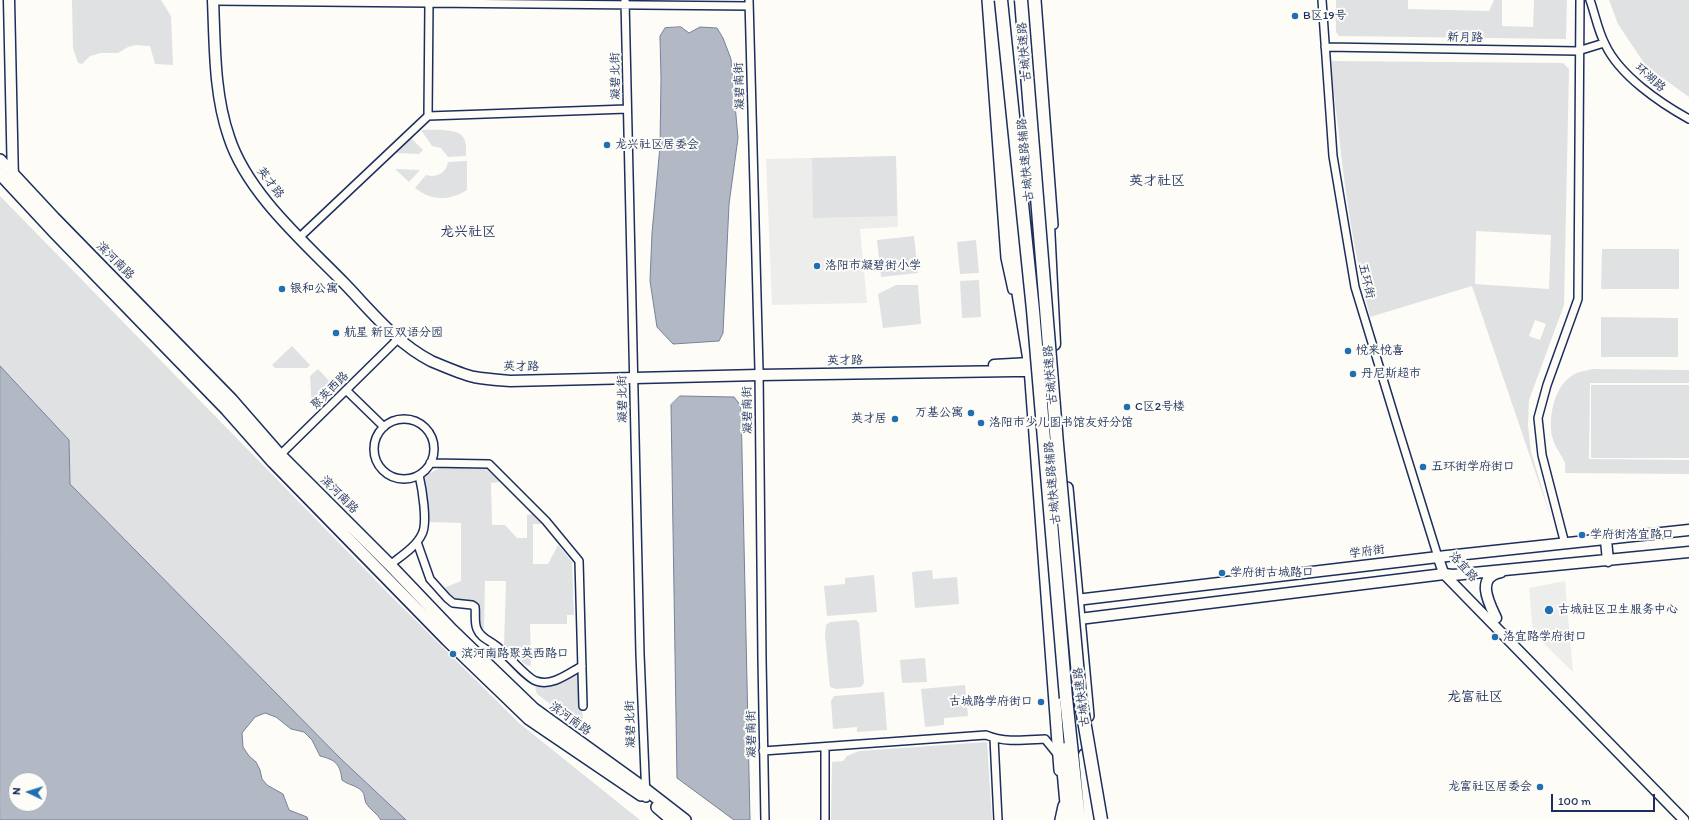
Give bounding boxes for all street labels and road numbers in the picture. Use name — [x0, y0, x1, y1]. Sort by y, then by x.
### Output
street label: 古城快速路 — [1015, 21, 1035, 83]
street label: 新月路 — [1447, 30, 1483, 46]
street label: 凝碧北街 — [608, 52, 624, 100]
street label: 环湖路 — [1632, 61, 1668, 95]
street label: 凝碧南街 — [732, 62, 748, 110]
street label: 古城快速路辅路 — [1015, 118, 1037, 202]
street label: 英才路 — [253, 164, 287, 202]
street label: 滨河南路 — [93, 239, 137, 283]
street label: 五环街 — [1355, 262, 1377, 300]
street label: 古城快速路 — [1041, 344, 1061, 406]
street label: 英才路 — [827, 353, 863, 369]
street label: 英才路 — [503, 359, 539, 375]
street label: 聚英西路 — [308, 369, 352, 413]
street label: 凝碧北街 — [615, 375, 631, 423]
street label: 凝碧南街 — [740, 386, 756, 434]
street label: 古城快速路辅路 — [1042, 441, 1064, 525]
street label: 滨河南路 — [317, 473, 361, 517]
street label: 学府街 — [1348, 543, 1386, 561]
street label: 洛宜路 — [1446, 549, 1480, 585]
street label: 古城快速路 — [1071, 666, 1093, 728]
street label: 滨河南路 — [546, 699, 594, 739]
street label: 凝碧北街 — [623, 700, 639, 748]
street label: 凝碧南街 — [744, 710, 760, 758]

